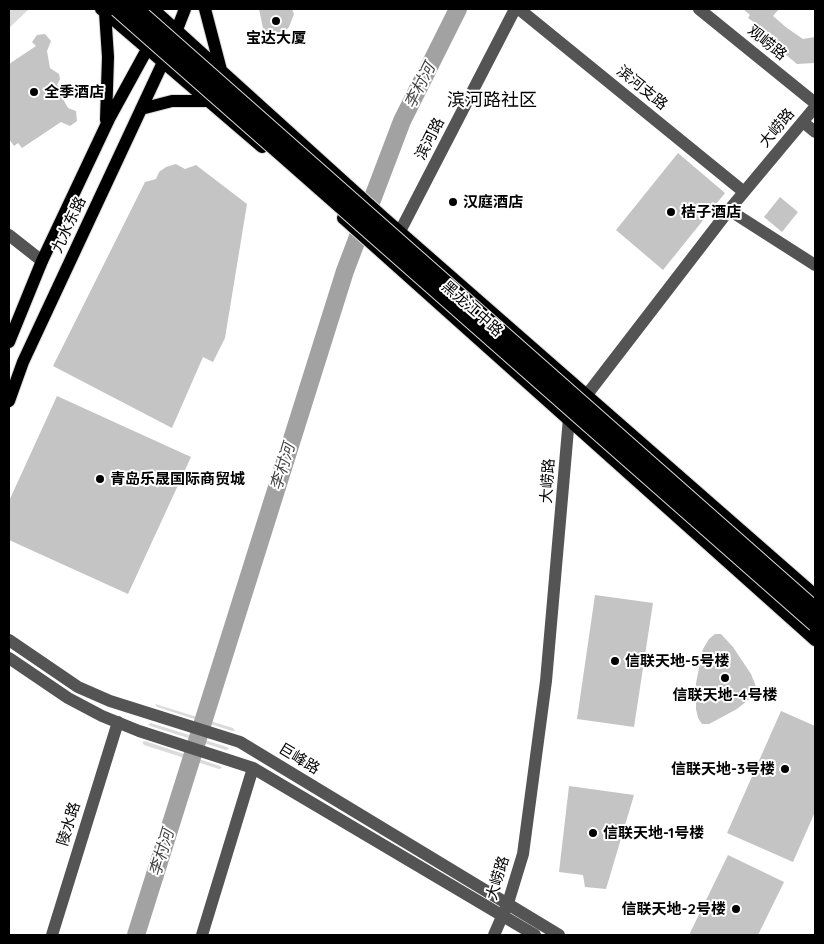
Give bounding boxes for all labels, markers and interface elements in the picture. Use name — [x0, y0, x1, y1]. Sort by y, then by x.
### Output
marker: 宝达大厦 — [270, 15, 282, 27]
street label: 观崂路 — [744, 22, 790, 64]
place label: 宝达大厦 — [246, 29, 306, 47]
water label: 李村河 — [401, 60, 439, 112]
street label: 滨河支路 — [613, 62, 671, 114]
place label: 全季酒店 — [44, 83, 104, 101]
marker: 全季酒店 — [28, 86, 40, 98]
district label: 滨河路社区 — [447, 90, 537, 112]
street label: 大崂路 — [756, 105, 798, 151]
street label: 滨河路 — [412, 115, 448, 163]
place label: 汉庭酒店 — [463, 193, 523, 211]
street label: 九水东路 — [48, 194, 90, 256]
marker: 汉庭酒店 — [447, 196, 459, 208]
place label: 桔子酒店 — [681, 203, 741, 221]
marker: 桔子酒店 — [665, 206, 677, 218]
street label: 黑龙江中路 — [438, 278, 506, 340]
water label: 李村河 — [267, 441, 299, 493]
street label: 大崂路 — [537, 458, 559, 504]
place label: 青岛乐晟国际商贸城 — [110, 470, 245, 488]
marker: 青岛乐晟国际商贸城 — [94, 473, 106, 485]
place label: 信联天地-5号楼 — [625, 652, 730, 670]
marker: 信联天地-5号楼 — [609, 655, 621, 667]
marker: 信联天地-4号楼 — [719, 672, 731, 684]
place label: 信联天地-4号楼 — [673, 686, 777, 704]
street label: 巨峰路 — [275, 740, 323, 778]
place label: 信联天地-3号楼 — [671, 760, 775, 778]
marker: 信联天地-3号楼 — [779, 763, 791, 775]
street label: 陵水路 — [54, 800, 84, 848]
place label: 信联天地-1号楼 — [603, 824, 704, 842]
water label: 李村河 — [146, 827, 178, 879]
marker: 信联天地-1号楼 — [587, 827, 599, 839]
street label: 大崂路 — [483, 854, 513, 902]
place label: 信联天地-2号楼 — [622, 900, 726, 918]
marker: 信联天地-2号楼 — [730, 903, 742, 915]

